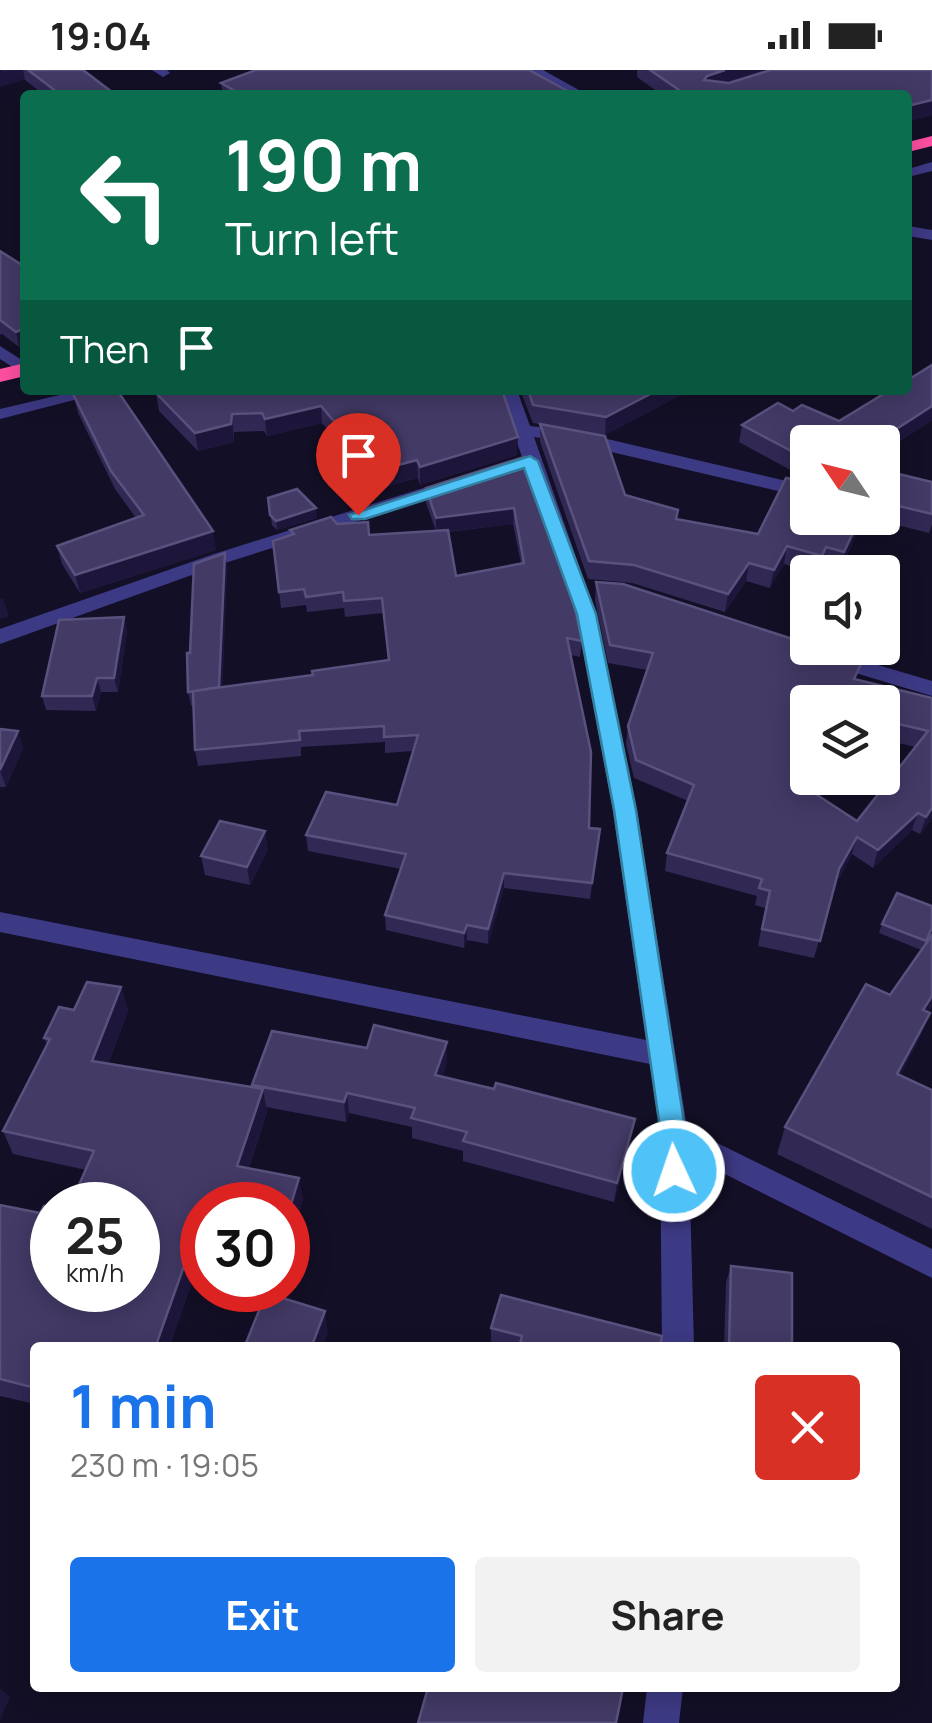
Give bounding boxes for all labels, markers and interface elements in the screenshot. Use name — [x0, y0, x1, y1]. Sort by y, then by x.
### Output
text: 19:04 — [50, 9, 151, 61]
text: 190 m — [225, 116, 422, 212]
icon: left — [60, 130, 190, 260]
text: Turn left — [225, 207, 399, 269]
icon: arrive — [169, 320, 224, 375]
text: Then — [60, 322, 149, 374]
pin — [316, 413, 401, 516]
north arrow — [790, 425, 900, 535]
map controls — [790, 425, 900, 795]
icon: arrive — [331, 428, 386, 483]
button: sound — [790, 555, 900, 665]
button: layers — [790, 685, 900, 795]
position arrow — [622, 1119, 726, 1223]
speed limit sign: 30 — [180, 1182, 310, 1312]
text: 25 — [65, 1201, 125, 1269]
text: km/h — [66, 1255, 124, 1290]
text: 1 min — [70, 1364, 217, 1446]
button: close — [755, 1375, 860, 1480]
text: 230 m · 19:05 — [70, 1443, 259, 1487]
button: Exit — [70, 1557, 455, 1672]
button: Share — [475, 1557, 860, 1672]

